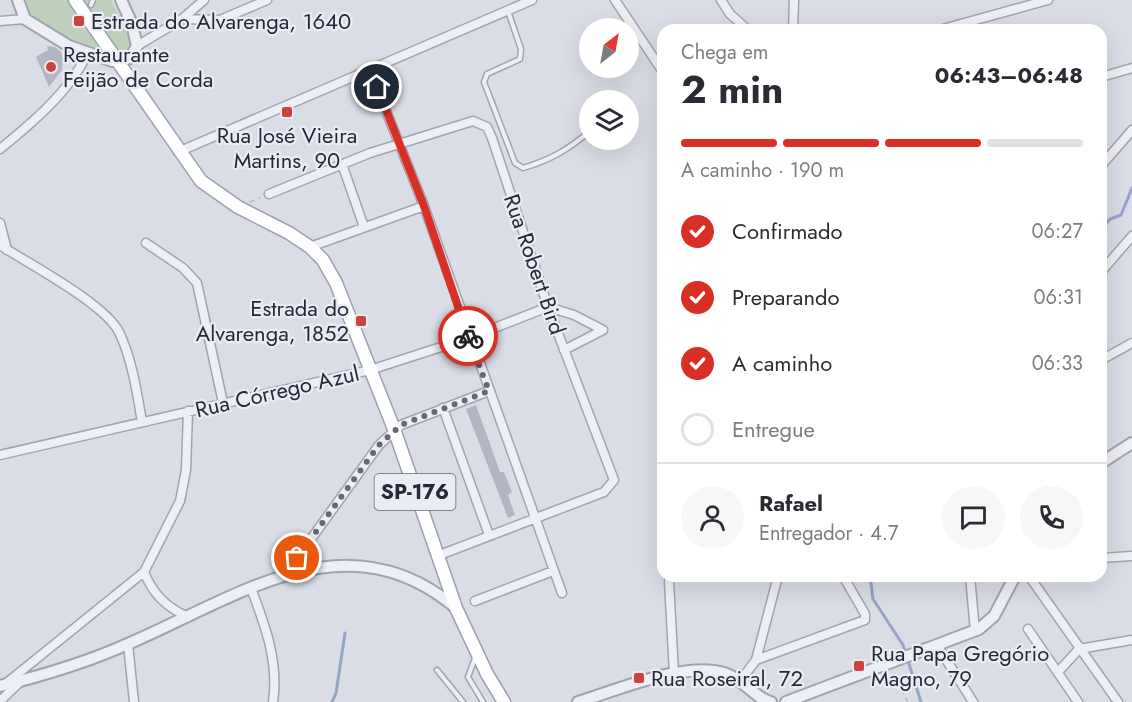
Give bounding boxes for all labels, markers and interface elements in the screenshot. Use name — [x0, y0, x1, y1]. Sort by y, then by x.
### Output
place label: Estrada do Alvarenga, 1640 — [91, 5, 351, 37]
marker: Estrada do Alvarenga, 1640 — [72, 14, 86, 28]
north arrow — [579, 18, 639, 78]
map controls — [579, 18, 639, 150]
place label: Restaurante Feijão de Corda — [63, 38, 213, 95]
text: Chega em — [681, 38, 768, 67]
text: 06:43–06:48 — [935, 59, 1083, 91]
marker: Restaurante Feijão de Corda — [44, 60, 58, 74]
pin — [351, 61, 402, 112]
text: 2 min — [681, 61, 783, 118]
icon: home — [360, 70, 393, 103]
button: layers — [579, 90, 639, 150]
marker: Rua José Vieira Martins, 90 — [280, 105, 294, 119]
place label: Rua José Vieira Martins, 90 — [217, 119, 357, 176]
text: A caminho · 190 m — [681, 156, 844, 185]
street label: Rua Robert Bird — [496, 189, 574, 339]
icon: check — [681, 215, 714, 248]
text: Confirmado — [732, 215, 842, 247]
text: 06:27 — [1032, 217, 1083, 246]
icon: check — [681, 281, 714, 314]
text: Preparando — [732, 281, 840, 313]
text: 06:31 — [1034, 283, 1083, 312]
place label: Estrada do Alvarenga, 1852 — [196, 292, 349, 349]
courier — [438, 306, 498, 366]
marker: Estrada do Alvarenga, 1852 — [354, 314, 368, 328]
icon: bike — [452, 320, 485, 353]
icon: check — [681, 347, 714, 380]
text: A caminho — [732, 347, 832, 379]
text: 06:33 — [1032, 349, 1083, 378]
street label: Rua Córrego Azul — [192, 357, 362, 425]
text: Entregue — [732, 413, 815, 445]
road number: SP-176 — [374, 474, 456, 510]
button: person — [681, 486, 744, 549]
button: chat — [942, 486, 1005, 549]
button: phone — [1020, 486, 1083, 549]
text: Rafael — [759, 487, 823, 519]
text: Entregador · 4.7 — [759, 519, 899, 548]
pin — [271, 532, 322, 583]
icon: bag — [280, 541, 313, 574]
place label: Rua Papa Gregório Magno, 79 — [871, 637, 1049, 694]
marker: Rua Papa Gregório Magno, 79 — [852, 659, 866, 673]
place label: Rua Roseiral, 72 — [651, 662, 803, 694]
marker: Rua Roseiral, 72 — [632, 671, 646, 685]

